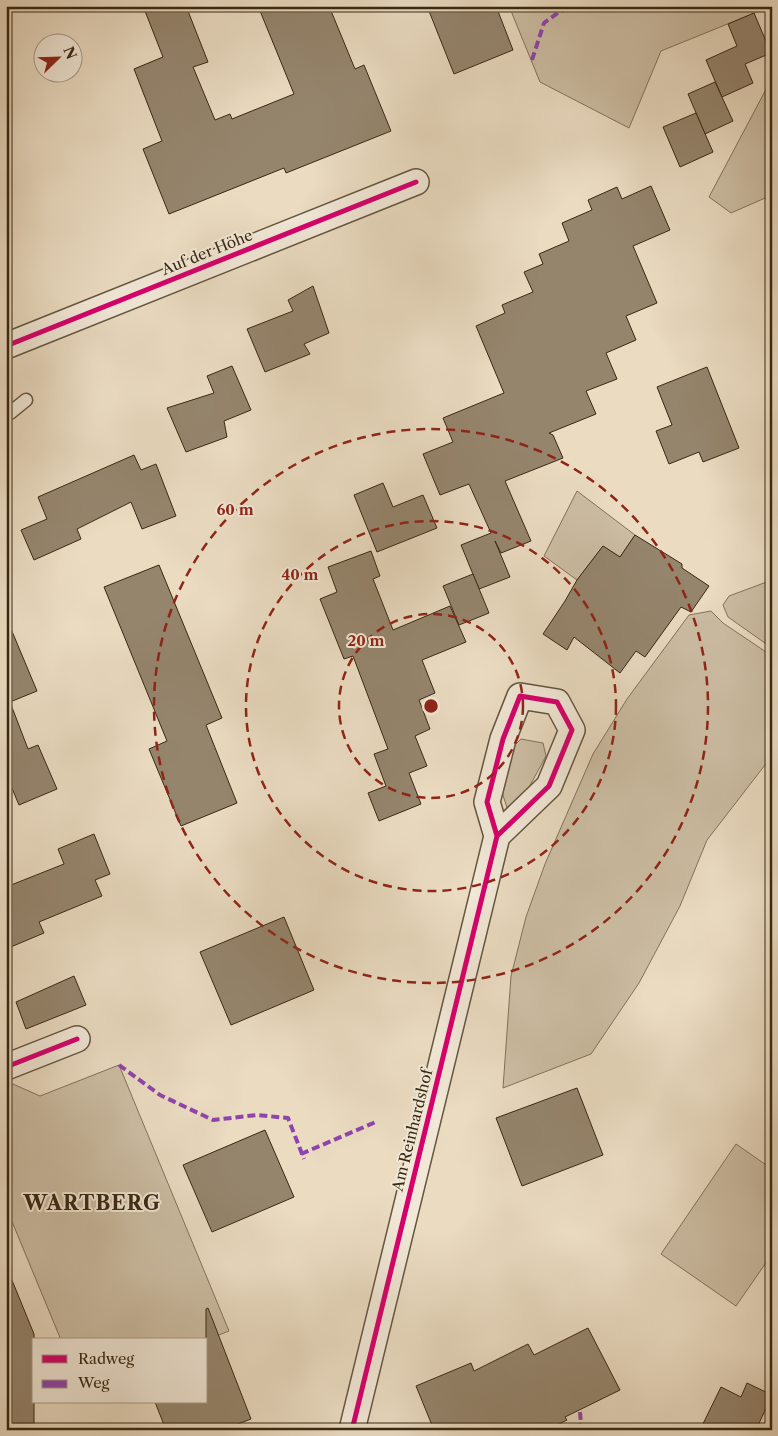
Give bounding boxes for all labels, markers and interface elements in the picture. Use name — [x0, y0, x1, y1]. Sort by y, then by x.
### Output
north arrow — [32, 32, 82, 82]
text: N — [59, 44, 81, 62]
street label: Auf der Höhe — [158, 225, 255, 279]
text: 60 m — [216, 500, 254, 519]
text: 40 m — [281, 565, 319, 584]
text: 20 m — [347, 631, 385, 650]
centre of rings — [422, 697, 440, 715]
street label: Am Reinhardshof — [387, 1065, 437, 1194]
district label: WARTBERG — [22, 1191, 161, 1215]
legend — [32, 1338, 208, 1404]
text: Radweg — [78, 1349, 134, 1368]
text: Weg — [77, 1373, 110, 1392]

